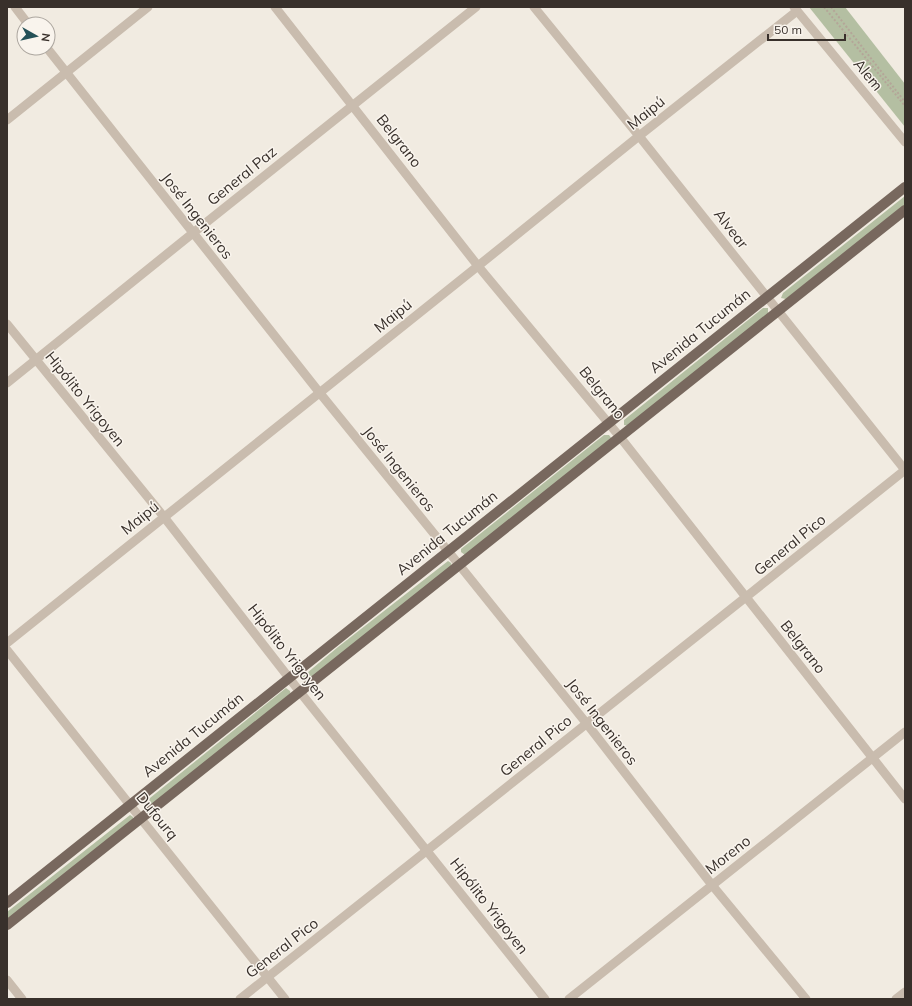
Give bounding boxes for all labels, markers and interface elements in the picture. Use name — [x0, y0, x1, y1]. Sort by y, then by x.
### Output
north arrow — [16, 16, 56, 56]
scale bar — [768, 16, 845, 42]
text: 50 m — [774, 22, 802, 37]
text: N — [38, 32, 53, 42]
street label: Alem — [850, 55, 887, 95]
street label: Maipú — [623, 92, 668, 134]
street label: Belgrano — [373, 110, 426, 171]
street label: General Paz — [203, 142, 281, 209]
street label: José Ingenieros — [158, 169, 237, 263]
street label: Alvear — [710, 205, 753, 253]
street label: Avenida Tucumán — [645, 284, 754, 377]
street label: Maipú — [370, 295, 415, 337]
street label: Hipólito Yrigoyen — [41, 347, 129, 450]
street label: Belgrano — [575, 362, 630, 423]
street label: José Ingenieros — [359, 422, 440, 515]
street label: Avenida Tucumán — [392, 486, 501, 579]
street label: Maipú — [117, 497, 162, 539]
street label: General Pico — [750, 510, 830, 579]
street label: Hipólito Yrigoyen — [244, 600, 331, 704]
street label: Belgrano — [777, 616, 830, 677]
street label: José Ingenieros — [563, 675, 642, 769]
street label: Avenida Tucumán — [138, 688, 247, 781]
street label: General Pico — [496, 711, 576, 780]
street label: Dufourq — [132, 788, 182, 844]
street label: Moreno — [701, 831, 754, 878]
street label: Hipólito Yrigoyen — [446, 854, 533, 958]
street label: General Pico — [242, 913, 322, 982]

